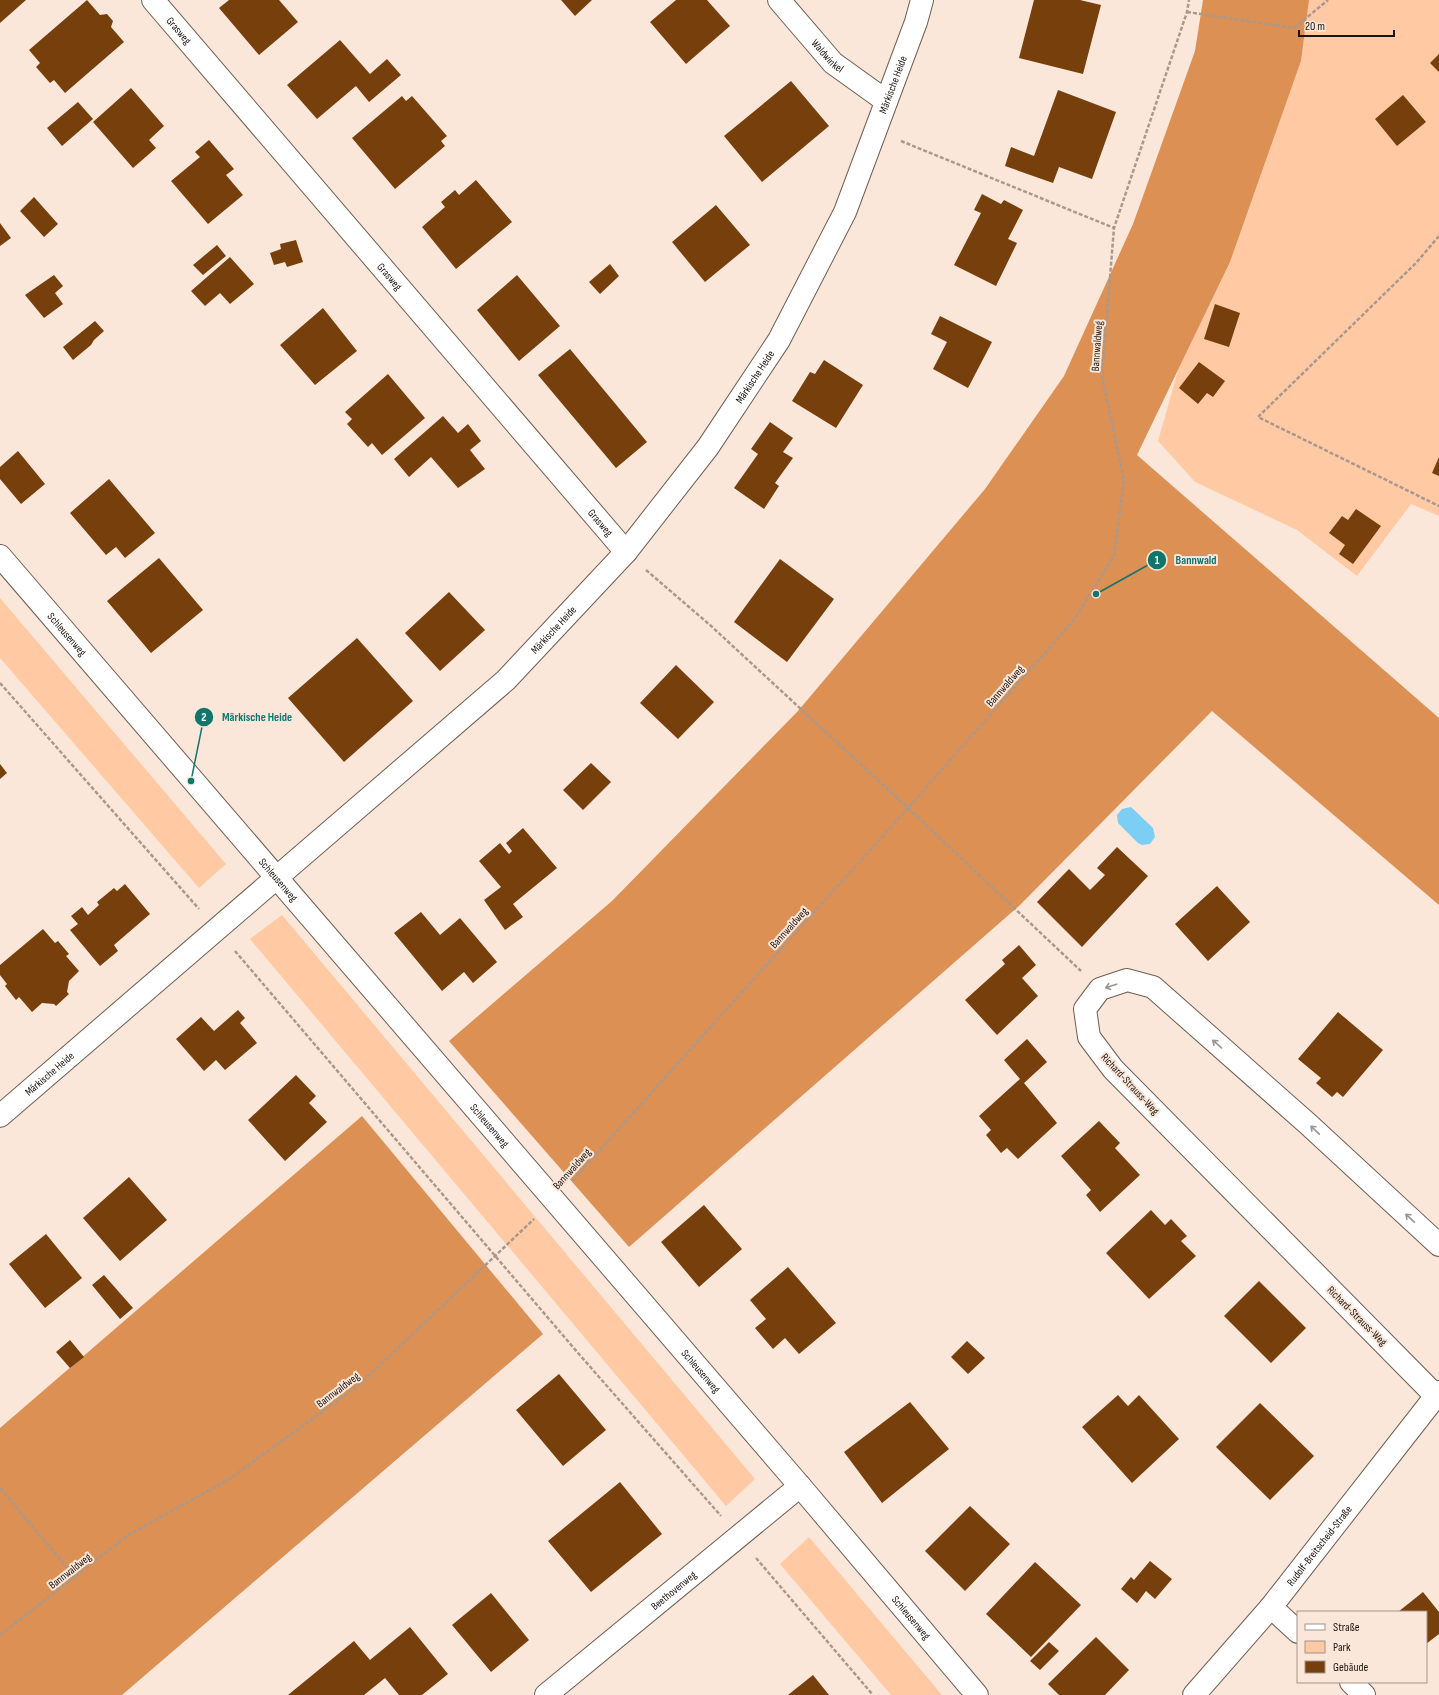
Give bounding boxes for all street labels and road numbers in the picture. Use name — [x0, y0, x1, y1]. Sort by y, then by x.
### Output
street label: Grasweg — [164, 14, 195, 47]
street label: Waldwinkel — [809, 36, 846, 75]
street label: Märkische Heide — [876, 54, 909, 115]
street label: Grasweg — [375, 260, 405, 293]
street label: Bannwaldweg — [1089, 320, 1105, 372]
street label: Märkische Heide — [732, 348, 777, 406]
street label: Grasweg — [585, 506, 616, 539]
street label: Märkische Heide — [528, 603, 579, 656]
street label: Schleusenweg — [45, 610, 90, 659]
street label: Bannwaldweg — [984, 662, 1027, 709]
street label: Schleusenweg — [256, 855, 301, 905]
street label: Bannwaldweg — [767, 904, 811, 951]
street label: Märkische Heide — [22, 1049, 76, 1098]
street label: Richard-Strauss-Weg — [1098, 1051, 1162, 1118]
street label: Schleusenweg — [468, 1101, 512, 1150]
street label: Bannwaldweg — [550, 1145, 594, 1192]
street label: Richard-Strauss-Weg — [1324, 1283, 1390, 1349]
street label: Schleusenweg — [679, 1347, 724, 1396]
street label: Bannwaldweg — [314, 1369, 363, 1410]
street label: Rudolf-Breitscheid-Straße — [1284, 1503, 1354, 1588]
street label: Bannwaldweg — [46, 1550, 94, 1592]
street label: Beethovenweg — [648, 1567, 699, 1613]
street label: Schleusenweg — [889, 1593, 934, 1642]

